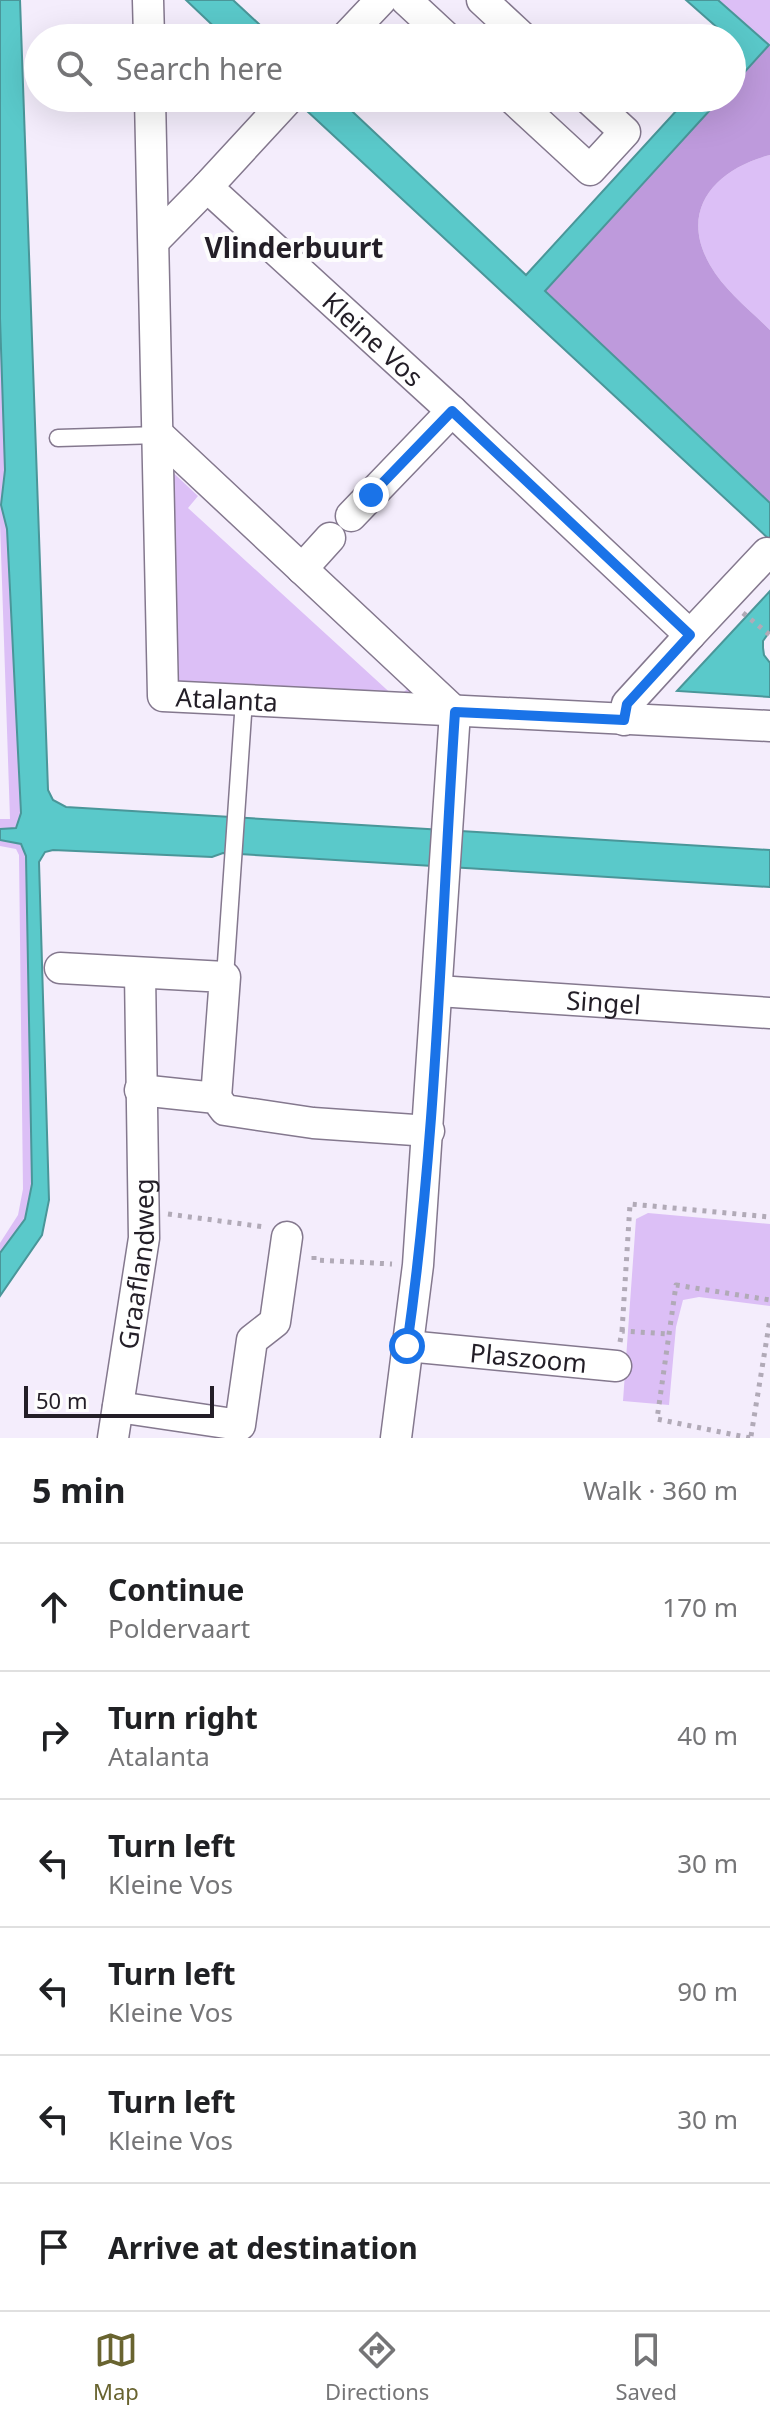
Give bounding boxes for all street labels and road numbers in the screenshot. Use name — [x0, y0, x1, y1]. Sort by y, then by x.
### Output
street label: Kleine Vos — [315, 283, 431, 394]
street label: Atalanta — [175, 679, 279, 720]
street label: Singel — [565, 982, 642, 1022]
street label: Graaflandweg — [109, 1178, 162, 1352]
street label: Plaszoom — [468, 1334, 589, 1381]

